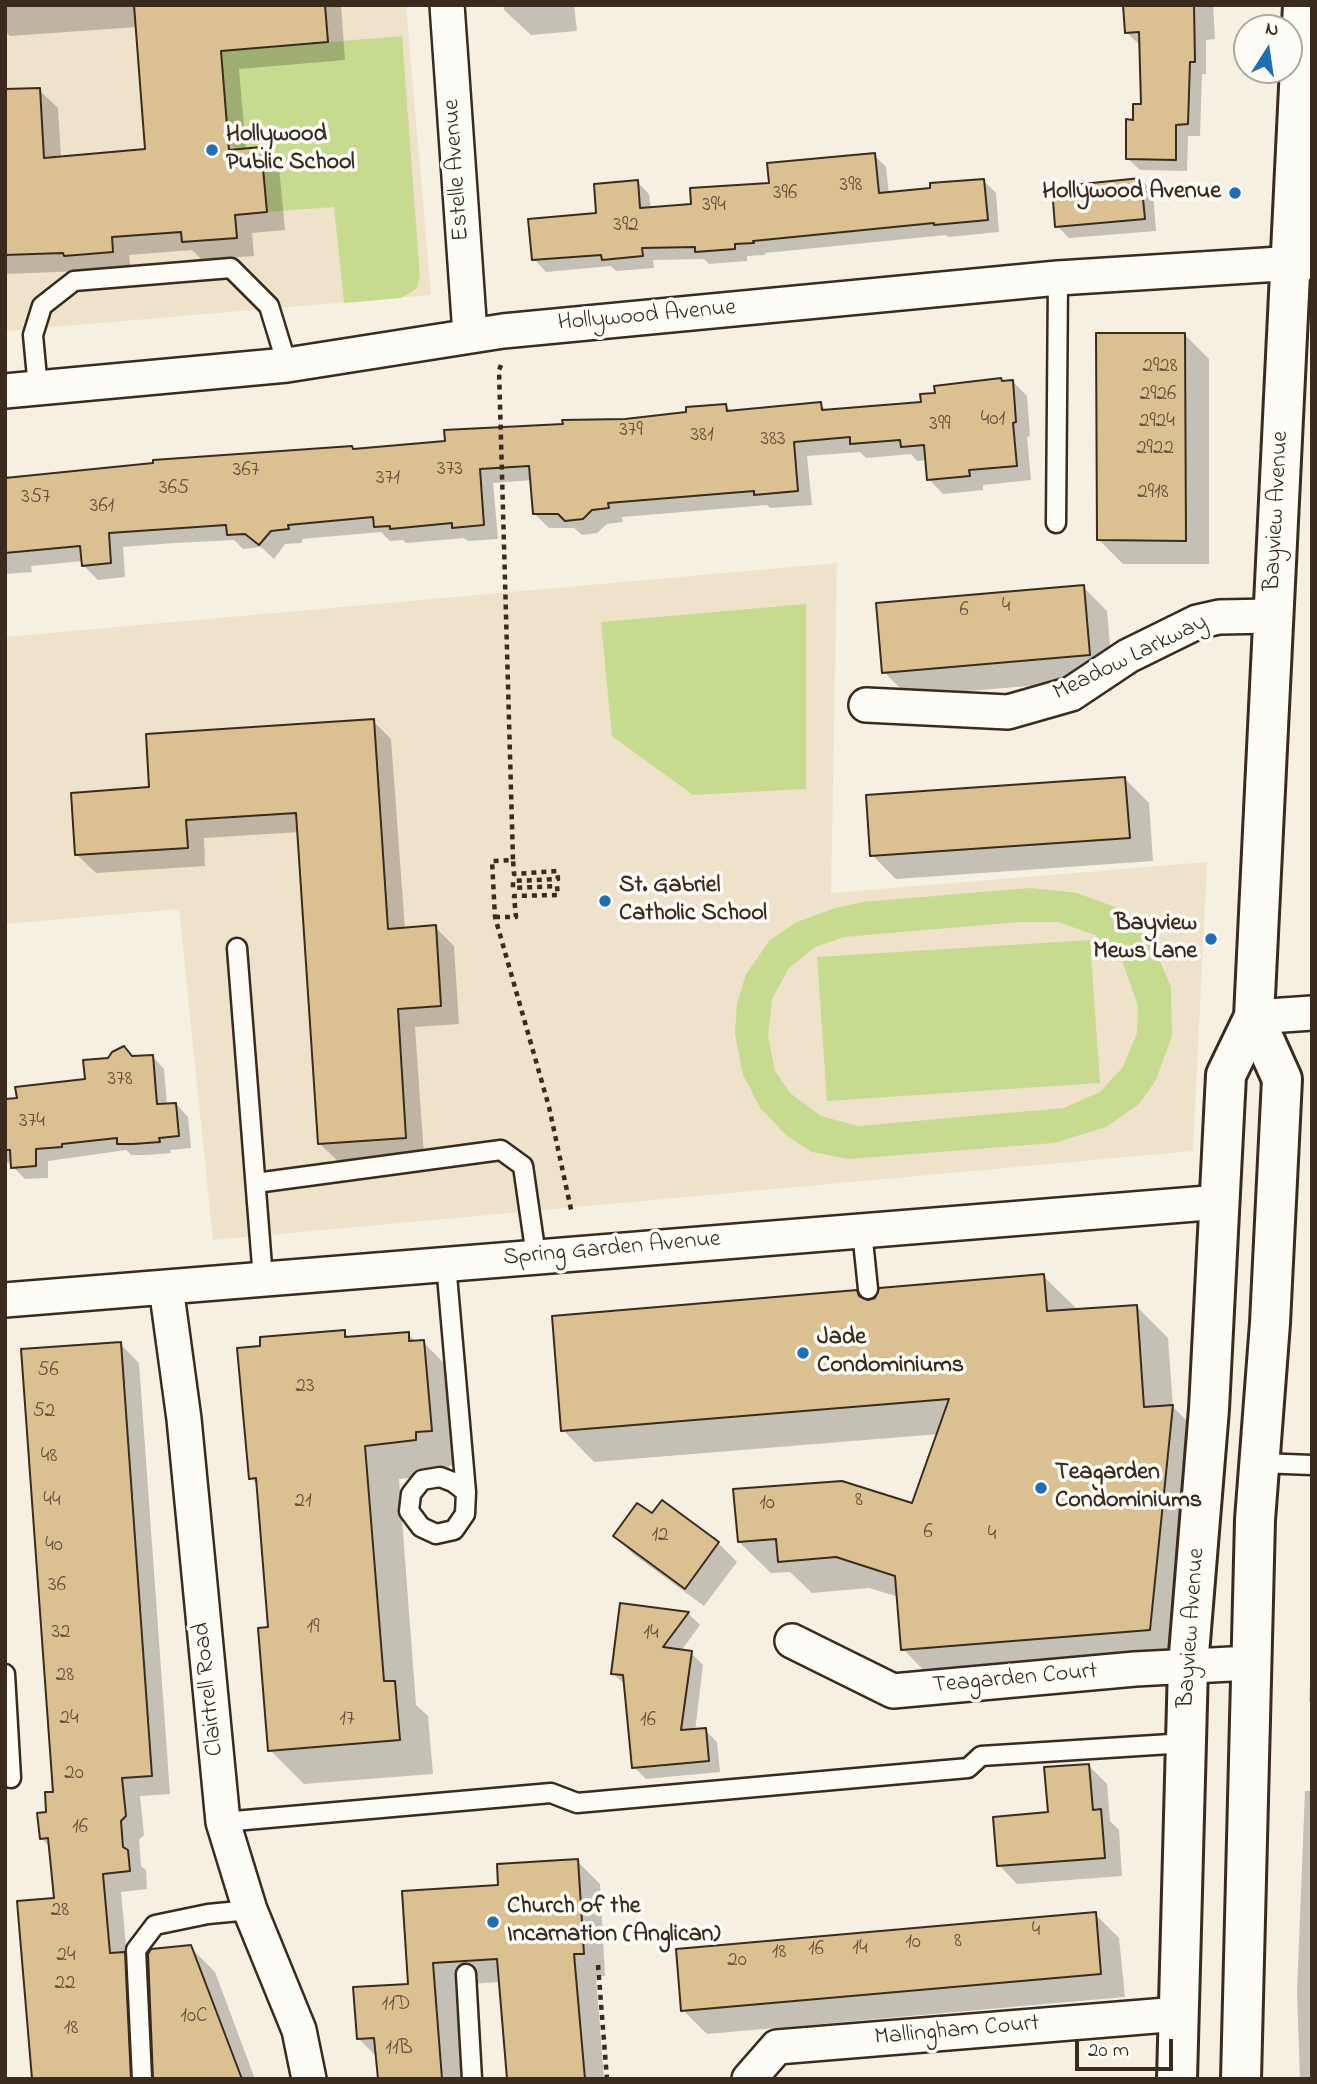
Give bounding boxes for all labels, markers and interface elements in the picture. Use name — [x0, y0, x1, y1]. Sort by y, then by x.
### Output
north arrow — [1233, 14, 1303, 84]
text: N — [1263, 15, 1281, 44]
street label: Estelle Avenue — [439, 98, 477, 242]
place label: Hollywood Public School — [226, 122, 355, 178]
marker: Hollywood Public School — [204, 142, 220, 158]
house number: 398 — [840, 174, 862, 200]
place label: Hollywood Avenue — [1042, 179, 1221, 207]
house number: 396 — [773, 182, 797, 208]
marker: Hollywood Avenue — [1227, 185, 1243, 201]
house number: 394 — [702, 194, 726, 220]
house number: 392 — [613, 214, 639, 240]
street label: Hollywood Avenue — [557, 295, 737, 339]
house number: 2928 — [1142, 355, 1178, 381]
house number: 2926 — [1140, 383, 1176, 409]
house number: 401 — [981, 408, 1005, 434]
house number: 2924 — [1139, 410, 1175, 436]
house number: 399 — [929, 413, 951, 439]
house number: 379 — [619, 419, 643, 445]
house number: 381 — [690, 424, 714, 450]
house number: 383 — [760, 428, 786, 454]
street label: Bayview Avenue — [1259, 430, 1297, 592]
house number: 2922 — [1136, 437, 1174, 463]
house number: 373 — [437, 458, 463, 484]
house number: 367 — [233, 459, 259, 485]
house number: 371 — [376, 467, 400, 493]
house number: 365 — [159, 477, 189, 503]
house number: 2918 — [1137, 481, 1169, 507]
house number: 357 — [21, 486, 51, 512]
house number: 361 — [90, 495, 114, 521]
house number: 4 — [1002, 595, 1010, 621]
house number: 6 — [959, 599, 969, 625]
street label: Meadow Larkway — [1049, 609, 1213, 709]
place label: St. Gabriel Catholic School — [619, 873, 767, 929]
marker: St. Gabriel Catholic School — [597, 893, 613, 909]
place label: Bayview Mews Lane — [1093, 911, 1197, 967]
marker: Bayview Mews Lane — [1203, 931, 1219, 947]
house number: 378 — [107, 1068, 133, 1094]
house number: 374 — [19, 1110, 45, 1136]
street label: Spring Garden Avenue — [502, 1226, 722, 1274]
place label: Jade Condominiums — [817, 1325, 964, 1381]
marker: Jade Condominiums — [795, 1345, 811, 1361]
house number: 56 — [37, 1359, 59, 1385]
house number: 23 — [295, 1375, 315, 1401]
house number: 52 — [33, 1400, 55, 1426]
house number: 48 — [41, 1445, 57, 1471]
place label: Teagarden Condominiums — [1055, 1460, 1202, 1516]
marker: Teagarden Condominiums — [1033, 1480, 1049, 1496]
house number: 44 — [43, 1489, 61, 1515]
house number: 8 — [855, 1489, 863, 1515]
house number: 21 — [294, 1490, 312, 1516]
house number: 10 — [759, 1492, 775, 1518]
house number: 6 — [923, 1521, 933, 1547]
house number: 4 — [988, 1523, 996, 1549]
house number: 12 — [651, 1524, 669, 1550]
house number: 40 — [45, 1534, 63, 1560]
street label: Bayview Avenue — [1173, 1547, 1213, 1709]
house number: 36 — [48, 1574, 66, 1600]
house number: 19 — [307, 1616, 319, 1642]
house number: 32 — [51, 1621, 71, 1647]
street label: Clairtrell Road — [189, 1621, 231, 1757]
house number: 14 — [643, 1622, 659, 1648]
street label: Teagarden Court — [931, 1658, 1099, 1702]
house number: 28 — [56, 1664, 74, 1690]
house number: 24 — [59, 1707, 79, 1733]
house number: 17 — [339, 1708, 355, 1734]
house number: 16 — [640, 1709, 656, 1735]
house number: 20 — [64, 1762, 84, 1788]
house number: 16 — [72, 1816, 88, 1842]
place label: Church of the Incarnation (Anglican) — [507, 1894, 720, 1950]
house number: 28 — [51, 1899, 69, 1925]
marker: Church of the Incarnation (Anglican) — [485, 1914, 501, 1930]
house number: 4 — [1032, 1919, 1040, 1945]
house number: 8 — [954, 1930, 962, 1956]
house number: 10 — [905, 1931, 921, 1957]
house number: 14 — [852, 1937, 868, 1963]
house number: 16 — [808, 1938, 824, 1964]
house number: 18 — [772, 1941, 786, 1967]
house number: 24 — [56, 1944, 76, 1970]
house number: 20 — [727, 1949, 747, 1975]
house number: 22 — [55, 1972, 75, 1998]
house number: 11D — [382, 1993, 410, 2019]
house number: 10C — [180, 2005, 208, 2031]
street label: Mallingham Court — [873, 2010, 1041, 2054]
house number: 18 — [64, 2017, 78, 2043]
scale bar — [1079, 2024, 1177, 2068]
text: 20 m — [1088, 2036, 1129, 2066]
house number: 11B — [385, 2037, 413, 2063]

